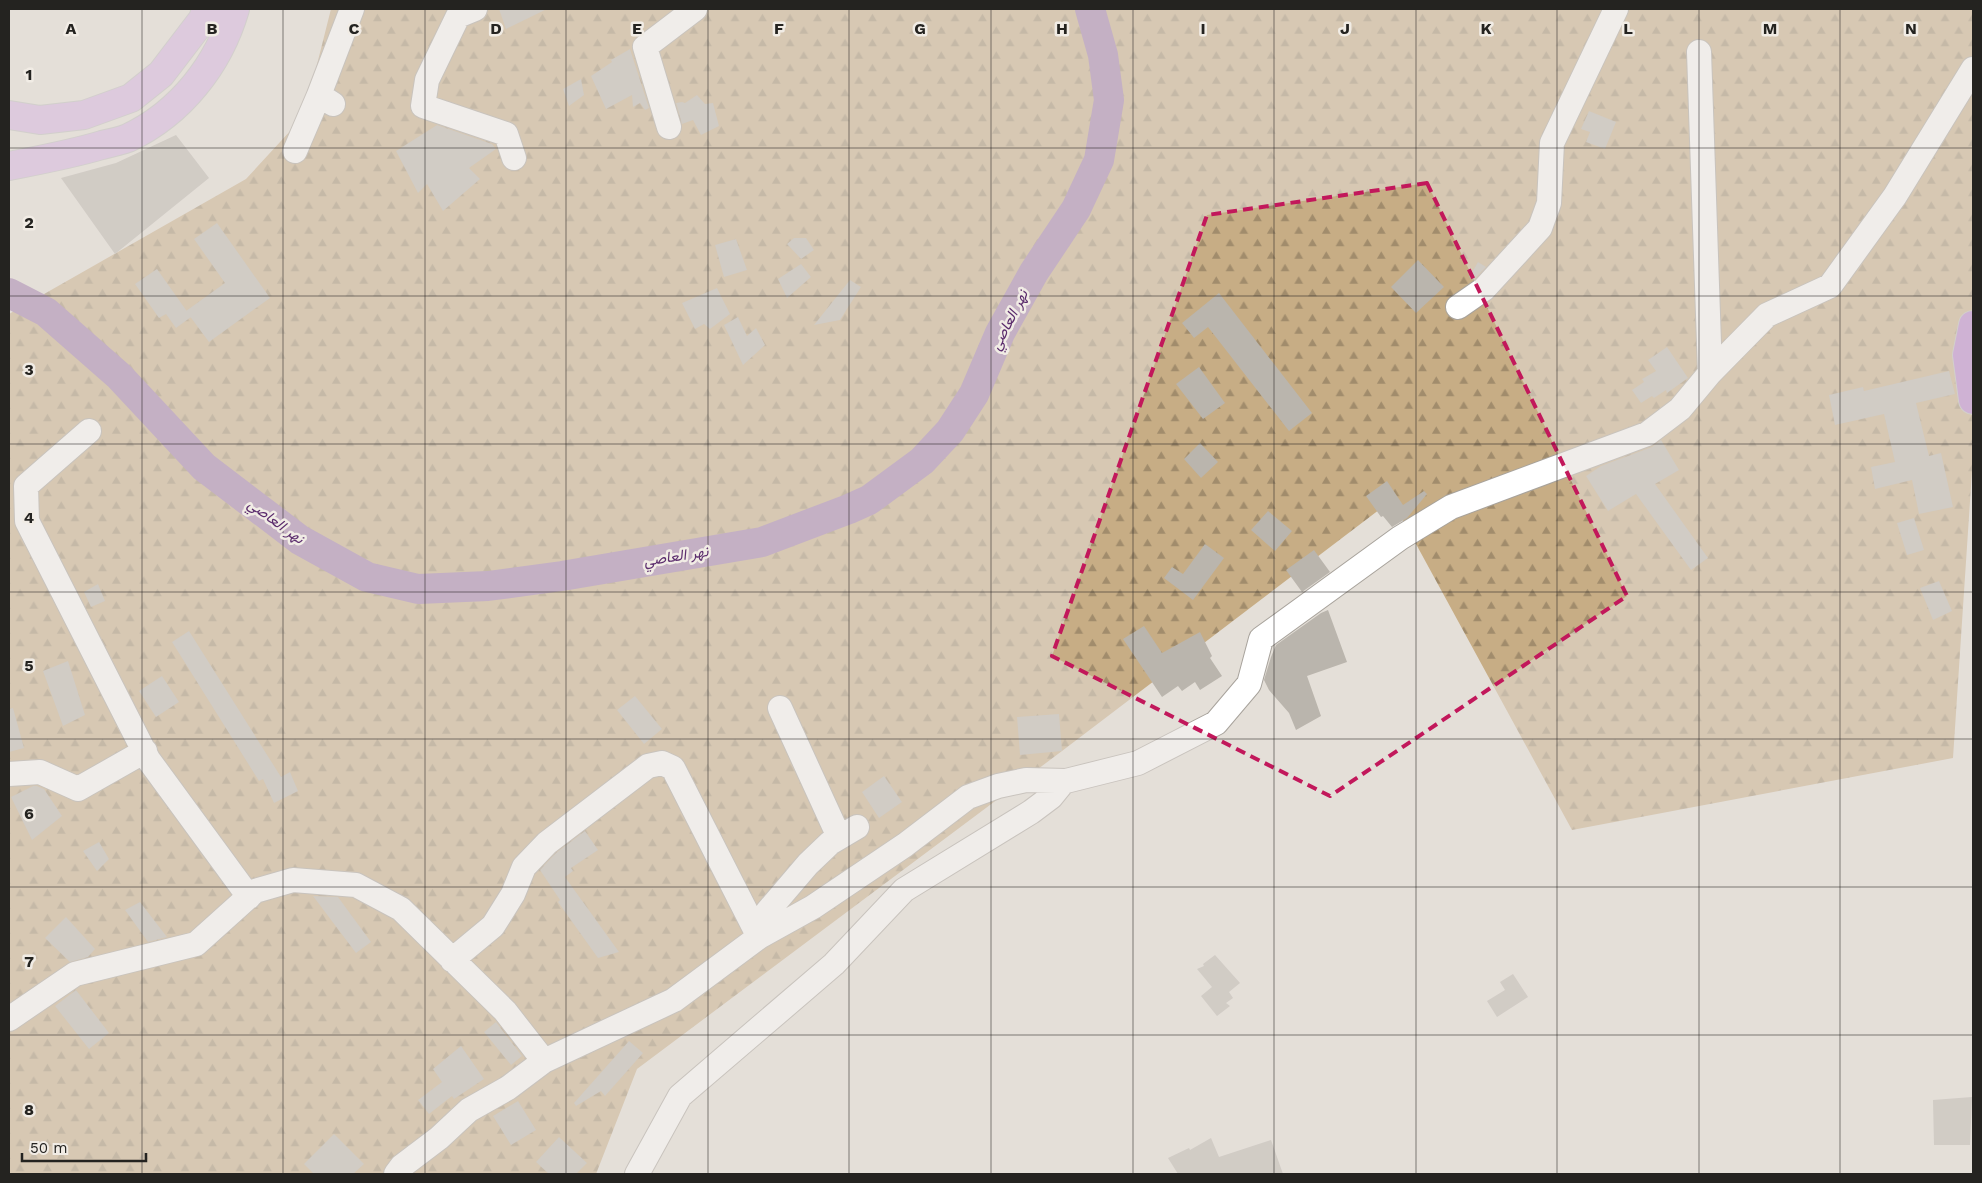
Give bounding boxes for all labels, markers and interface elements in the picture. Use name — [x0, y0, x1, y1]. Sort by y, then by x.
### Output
text: A — [66, 19, 77, 38]
text: B — [207, 19, 218, 38]
text: C — [349, 19, 360, 38]
text: D — [490, 19, 502, 38]
text: E — [632, 19, 642, 38]
text: F — [774, 19, 784, 38]
text: G — [914, 19, 926, 38]
text: H — [1056, 19, 1068, 38]
text: I — [1200, 19, 1206, 38]
text: J — [1340, 19, 1350, 38]
text: K — [1480, 19, 1492, 38]
text: L — [1623, 19, 1633, 38]
text: M — [1763, 19, 1777, 38]
text: N — [1905, 19, 1917, 38]
text: 1 — [26, 65, 32, 84]
text: 2 — [24, 213, 34, 232]
water label: نهر العاصي — [986, 286, 1035, 354]
text: 3 — [24, 360, 34, 379]
water label: نهر العاصي — [243, 495, 308, 550]
text: 4 — [24, 508, 34, 527]
water label: نهر العاصي — [642, 542, 711, 573]
text: 5 — [24, 656, 34, 675]
text: 6 — [24, 804, 34, 823]
text: 7 — [24, 952, 34, 971]
text: 8 — [24, 1100, 34, 1119]
scale bar — [22, 1130, 146, 1162]
text: 50 m — [30, 1139, 67, 1157]

